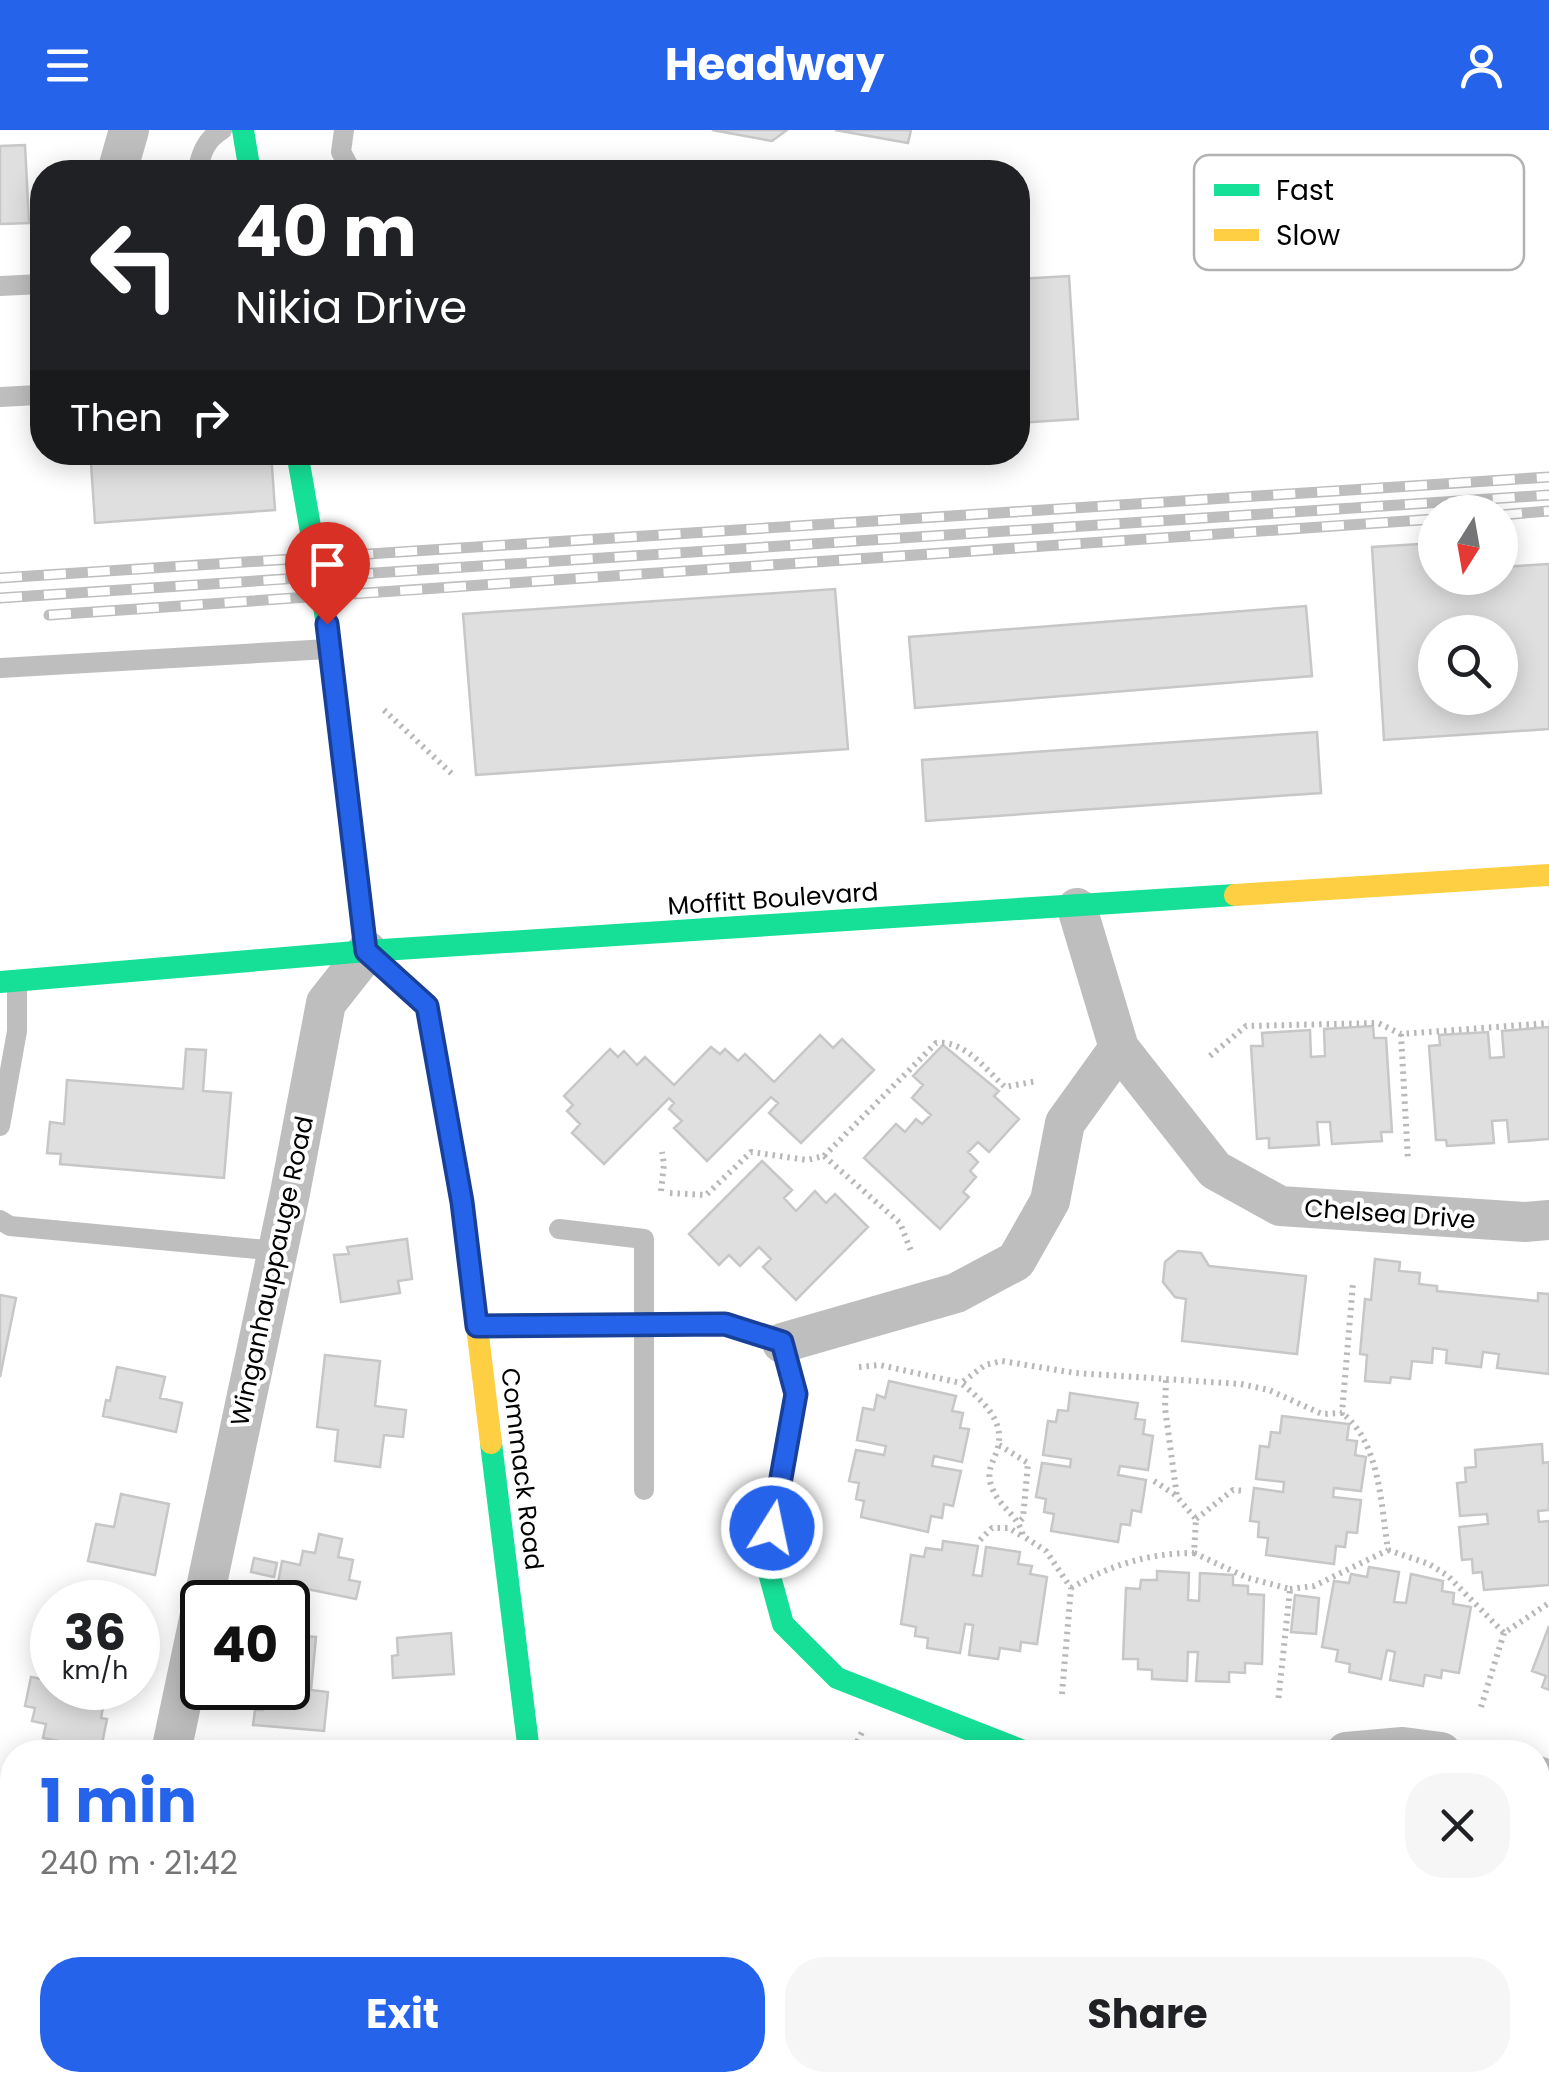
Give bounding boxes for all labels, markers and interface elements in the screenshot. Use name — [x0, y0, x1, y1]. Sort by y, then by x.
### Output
text: Headway — [665, 33, 884, 96]
icon: menu — [40, 38, 95, 93]
icon: person — [1454, 38, 1509, 93]
legend — [1194, 155, 1524, 270]
text: Fast — [1276, 171, 1334, 210]
text: 40 m — [235, 182, 417, 281]
icon: left — [70, 200, 200, 330]
text: Slow — [1276, 216, 1340, 255]
text: Nikia Drive — [235, 276, 467, 339]
icon: right — [183, 390, 238, 445]
text: Then — [70, 391, 163, 444]
north arrow — [1418, 495, 1518, 595]
map controls — [1418, 495, 1518, 715]
pin — [285, 522, 370, 625]
icon: arrive — [300, 537, 355, 592]
button: search — [1418, 615, 1518, 715]
street label: Moffitt Boulevard — [666, 874, 880, 924]
street label: Winganhauppauge Road — [222, 1113, 322, 1429]
street label: Chelsea Drive — [1303, 1191, 1477, 1237]
street label: Commack Road — [492, 1366, 552, 1572]
position arrow — [720, 1476, 824, 1580]
speed limit sign: 40 — [180, 1580, 310, 1710]
text: 36 — [64, 1597, 126, 1668]
text: km/h — [62, 1653, 128, 1688]
text: 1 min — [40, 1759, 197, 1843]
button: close — [1405, 1773, 1510, 1878]
text: 240 m · 21:42 — [40, 1840, 238, 1885]
button: Exit — [40, 1957, 765, 2072]
button: Share — [785, 1957, 1510, 2072]

